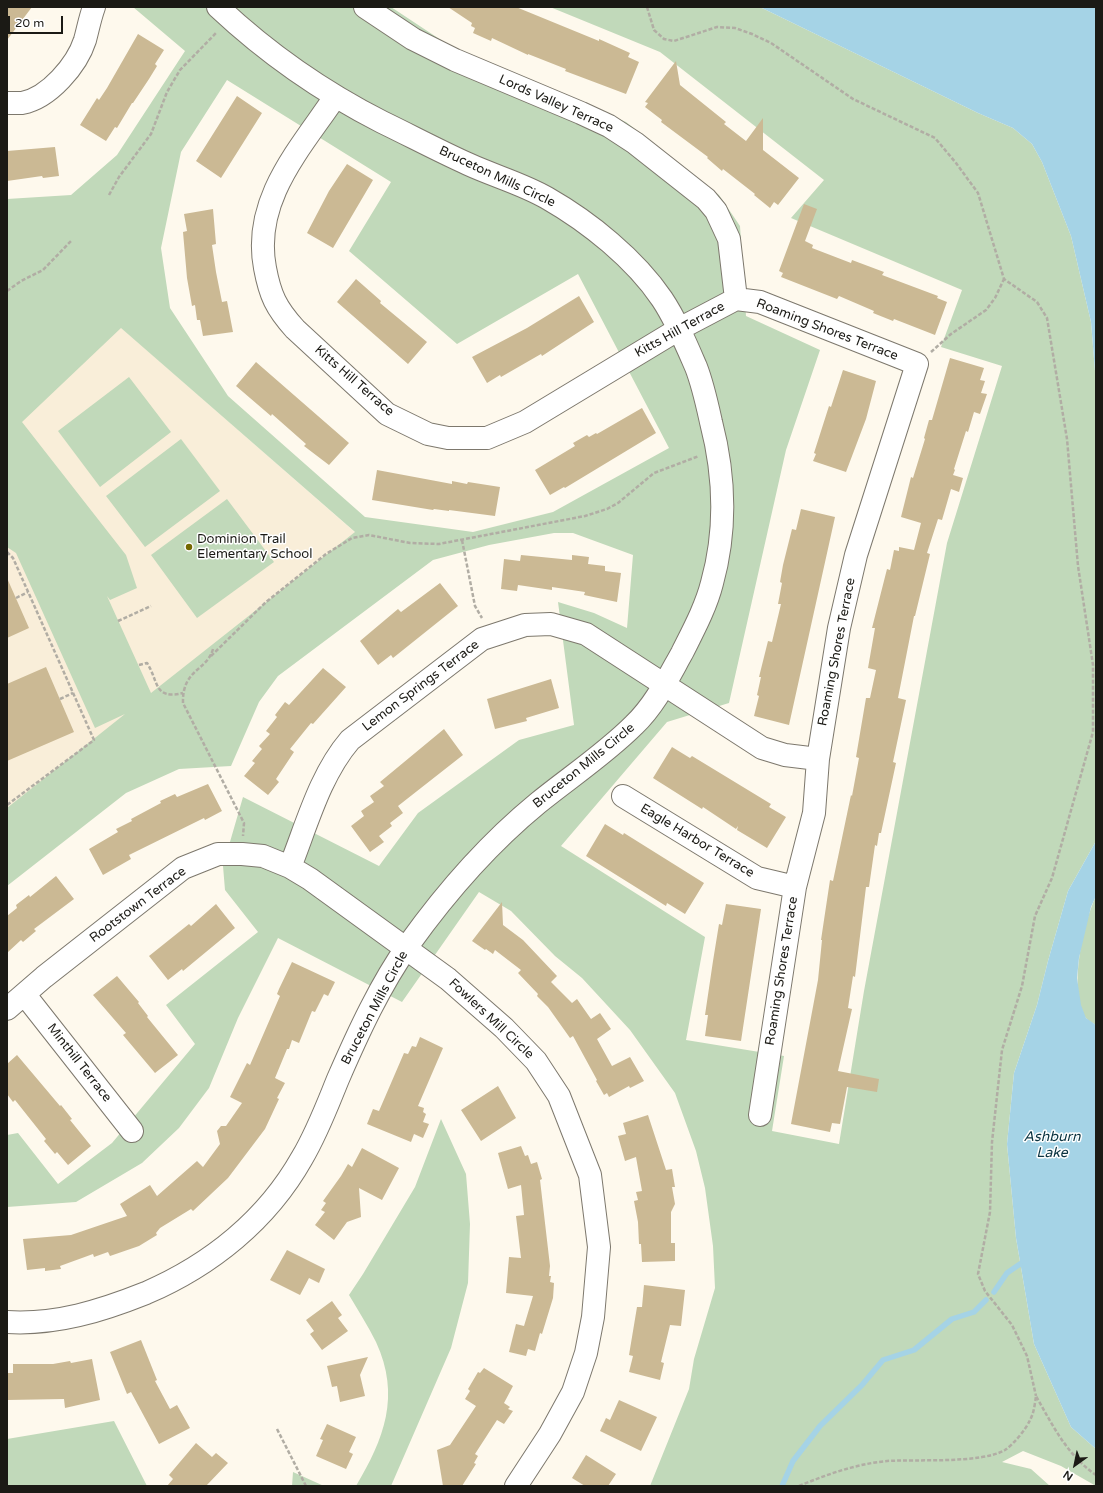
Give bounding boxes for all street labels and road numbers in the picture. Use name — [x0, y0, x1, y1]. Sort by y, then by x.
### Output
street label: Lords Valley Terrace — [496, 72, 616, 136]
street label: Bruceton Mills Circle — [436, 143, 558, 211]
street label: Roaming Shores Terrace — [754, 296, 900, 364]
street label: Kitts Hill Terrace — [632, 299, 728, 361]
street label: Kitts Hill Terrace — [311, 342, 397, 420]
street label: Roaming Shores Terrace — [815, 577, 859, 727]
street label: Lemon Springs Terrace — [360, 637, 482, 735]
street label: Bruceton Mills Circle — [530, 720, 638, 812]
street label: Eagle Harbor Terrace — [637, 801, 757, 881]
street label: Rootstown Terrace — [87, 864, 189, 946]
street label: Roaming Shores Terrace — [763, 895, 801, 1047]
street label: Bruceton Mills Circle — [338, 949, 412, 1067]
street label: Fowlers Mill Circle — [445, 976, 537, 1062]
street label: Minthill Terrace — [44, 1021, 114, 1105]

